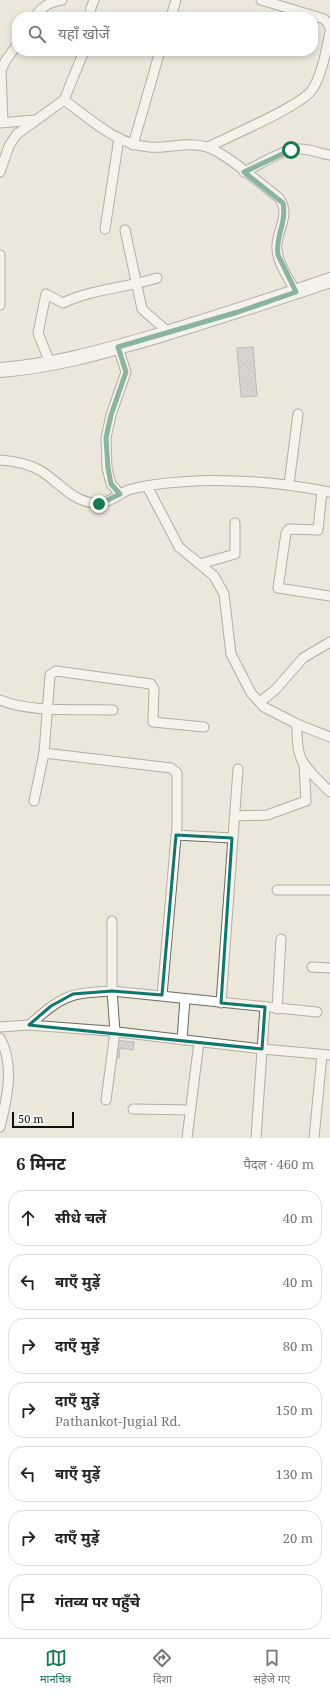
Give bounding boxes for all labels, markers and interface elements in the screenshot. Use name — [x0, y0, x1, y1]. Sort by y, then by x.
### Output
search box — [12, 12, 318, 56]
icon: search — [26, 23, 48, 45]
text: यहाँ खोजें — [58, 23, 110, 43]
route start — [282, 141, 300, 159]
route end — [90, 495, 108, 513]
scale bar — [12, 1110, 74, 1129]
text: 50 m — [18, 1111, 44, 1126]
text: 6 मिनट — [16, 1152, 66, 1175]
text: पैदल · 460 m — [243, 1155, 314, 1173]
icon: ahead — [17, 1207, 39, 1229]
text: सीधे चलें — [55, 1207, 106, 1227]
text: 40 m — [283, 1209, 313, 1227]
icon: left — [17, 1271, 39, 1293]
text: बाएँ मुड़ें — [55, 1271, 100, 1291]
text: 40 m — [283, 1273, 313, 1291]
icon: right — [17, 1335, 39, 1357]
text: दाएँ मुड़ें — [55, 1335, 99, 1355]
text: 80 m — [283, 1337, 313, 1355]
text: दाएँ मुड़ें — [55, 1390, 99, 1410]
icon: right — [17, 1399, 39, 1421]
text: 150 m — [276, 1401, 313, 1419]
text: Pathankot-Jugial Rd. — [55, 1412, 181, 1430]
icon: left — [17, 1463, 39, 1485]
text: बाएँ मुड़ें — [55, 1463, 100, 1483]
text: 130 m — [276, 1465, 313, 1483]
icon: right — [17, 1527, 39, 1549]
text: दाएँ मुड़ें — [55, 1527, 99, 1547]
text: 20 m — [283, 1529, 313, 1547]
icon: arrive — [17, 1591, 39, 1613]
text: गंतव्य पर पहुँचे — [55, 1591, 140, 1611]
tab: मानचित्र — [40, 1647, 71, 1687]
tab: दिशा — [151, 1647, 173, 1687]
tab: सहेजे गए — [253, 1647, 290, 1687]

